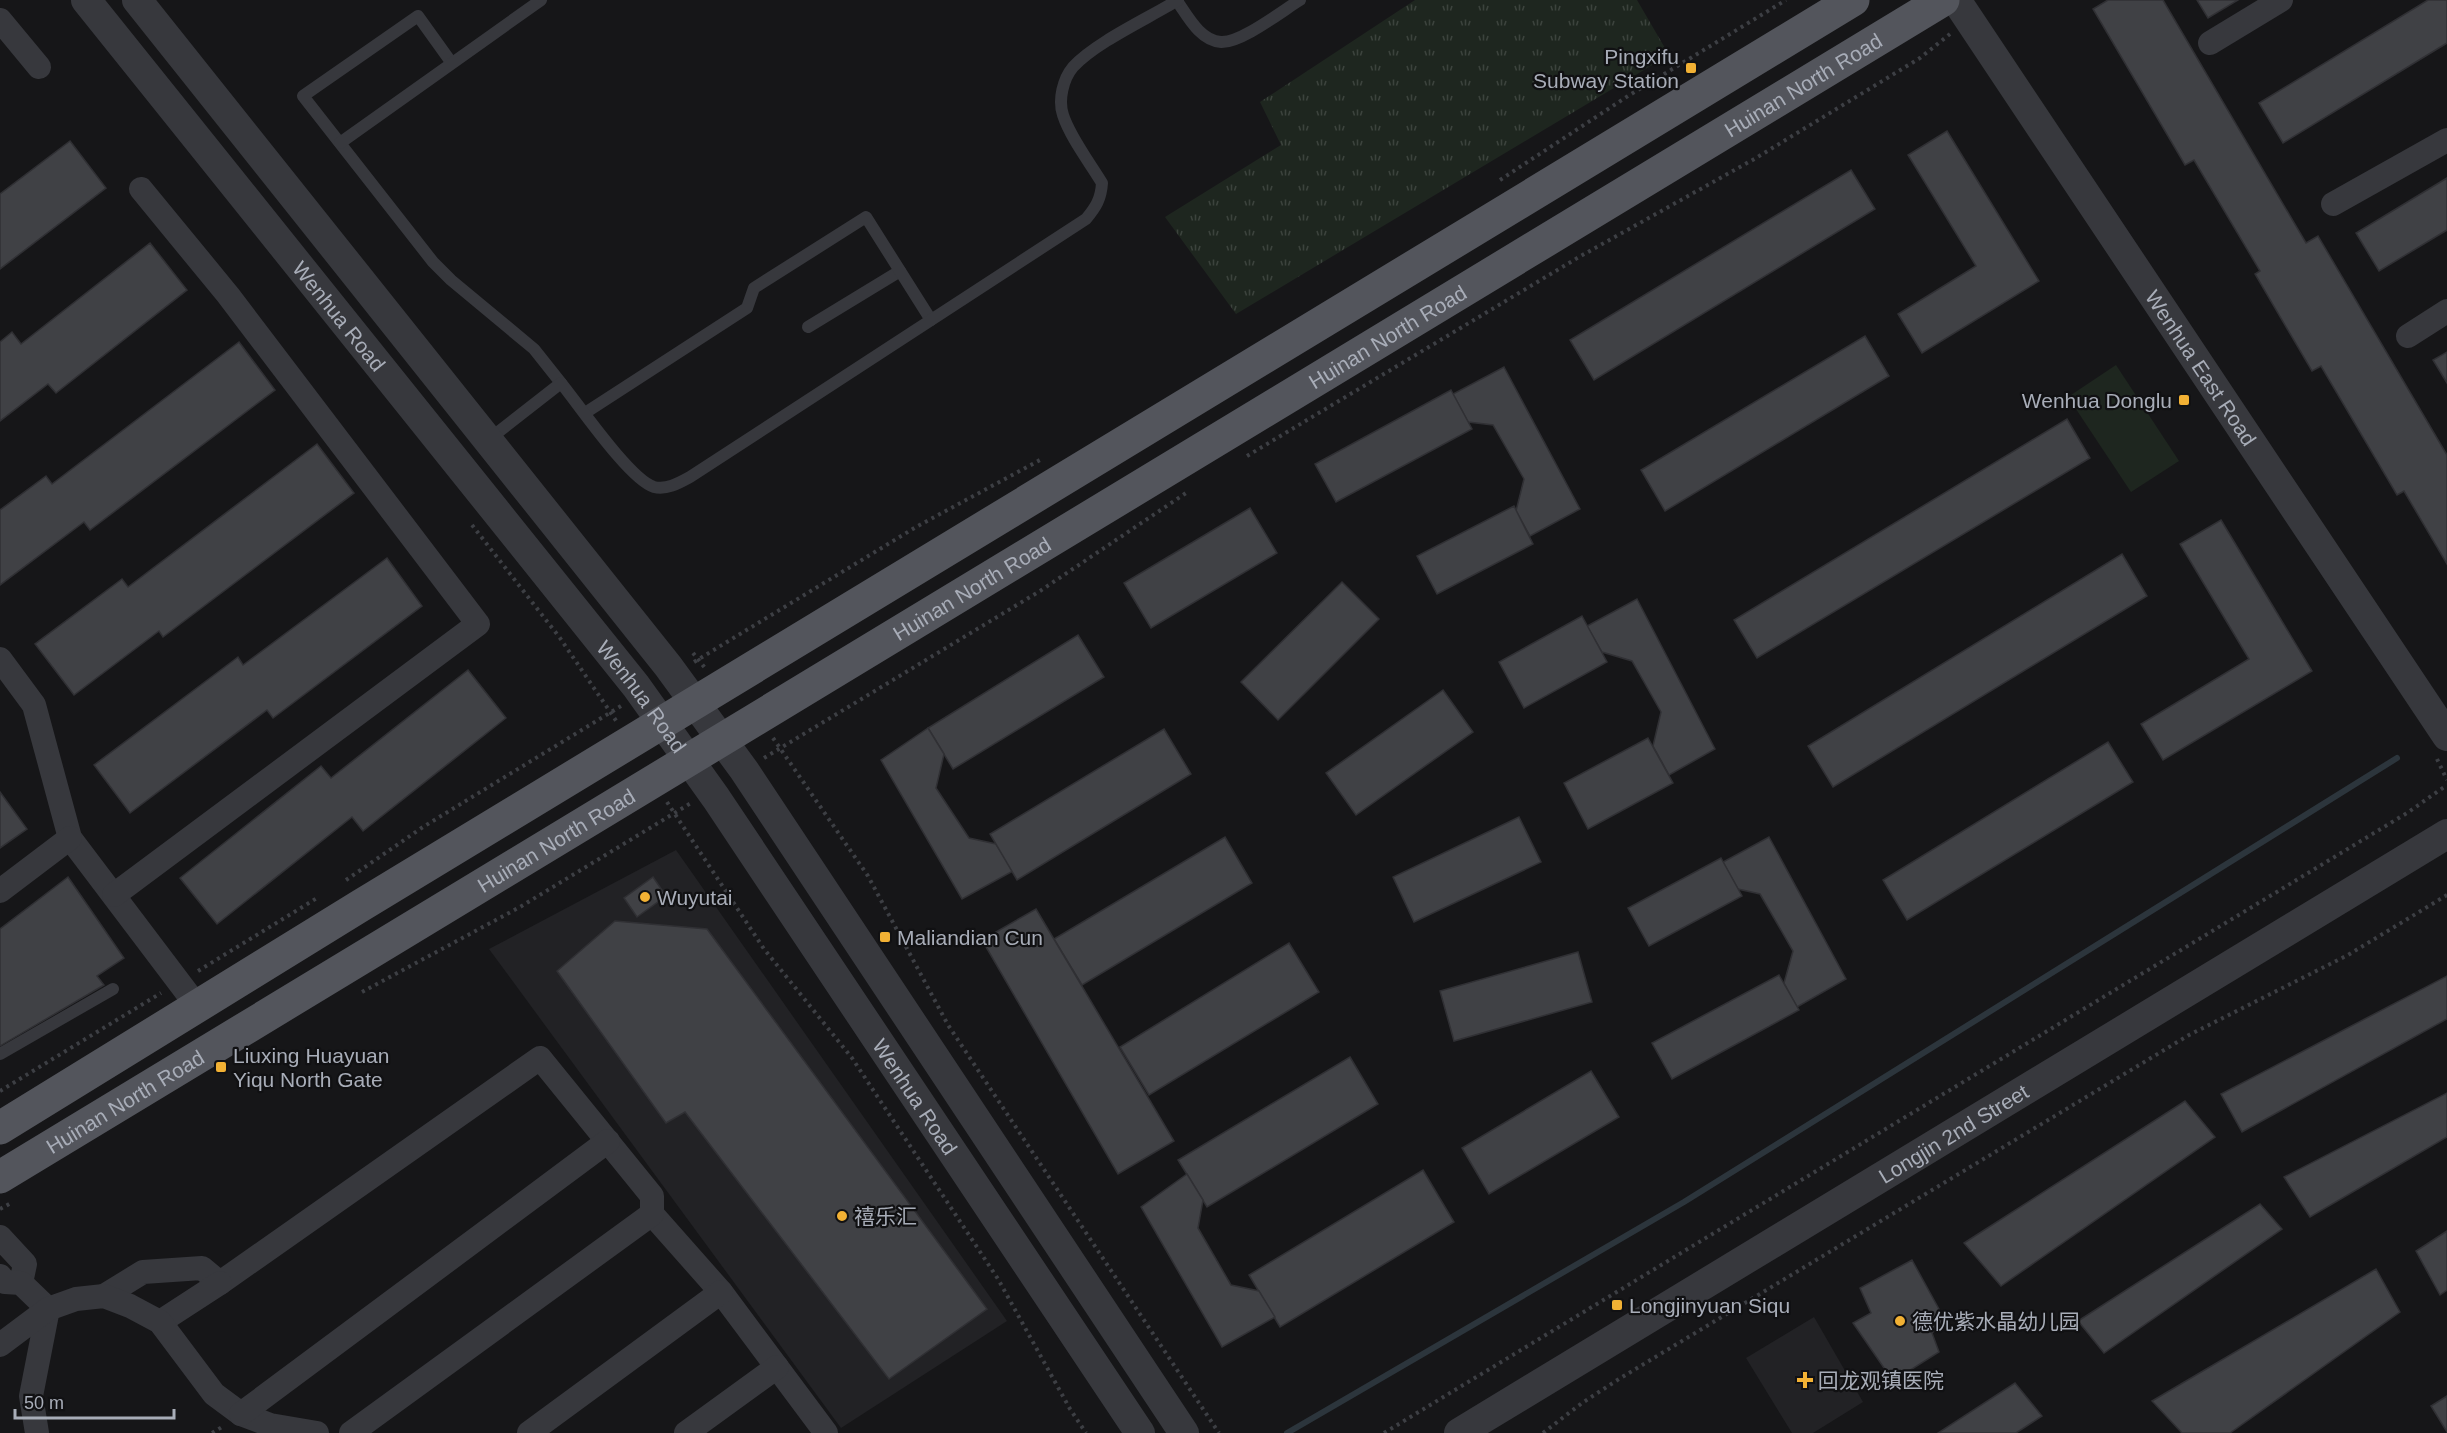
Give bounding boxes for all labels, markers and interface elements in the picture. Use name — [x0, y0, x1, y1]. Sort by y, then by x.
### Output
street label: Huinan North Road — [1720, 28, 1886, 141]
place label: Pingxifu Subway Station — [1533, 45, 1679, 92]
marker: Pingxifu Subway Station — [1684, 61, 1698, 75]
street label: Wenhua Road — [288, 257, 390, 375]
street label: Huinan North Road — [1304, 280, 1470, 393]
street label: Wenhua East Road — [2141, 286, 2261, 450]
place label: Wenhua Donglu — [2022, 389, 2172, 412]
marker: Wenhua Donglu — [2177, 393, 2191, 407]
street label: Huinan North Road — [889, 532, 1055, 645]
street label: Wenhua Road — [592, 636, 691, 757]
street label: Huinan North Road — [473, 784, 639, 897]
place label: Wuyutai — [657, 886, 732, 909]
marker: Wuyutai — [638, 890, 652, 904]
place label: Maliandian Cun — [897, 926, 1043, 949]
marker: Maliandian Cun — [878, 930, 892, 944]
street label: Wenhua Road — [869, 1035, 962, 1159]
place label: Liuxing Huayuan Yiqu North Gate — [233, 1044, 389, 1091]
street label: Huinan North Road — [42, 1045, 208, 1158]
marker: Liuxing Huayuan Yiqu North Gate — [214, 1060, 228, 1074]
street label: Longjin 2nd Street — [1874, 1079, 2032, 1187]
place label: 禧乐汇 — [854, 1205, 917, 1228]
marker: 禧乐汇 — [835, 1209, 849, 1223]
place label: Longjinyuan Siqu — [1629, 1294, 1790, 1317]
marker: Longjinyuan Siqu — [1610, 1298, 1624, 1312]
place label: 德优紫水晶幼儿园 — [1912, 1310, 2080, 1333]
marker: 德优紫水晶幼儿园 — [1893, 1314, 1907, 1328]
place label: 回龙观镇医院 — [1818, 1369, 1944, 1392]
marker: 回龙观镇医院 — [1796, 1371, 1814, 1389]
scale bar — [15, 1382, 174, 1420]
text: 50 m — [24, 1393, 64, 1413]

